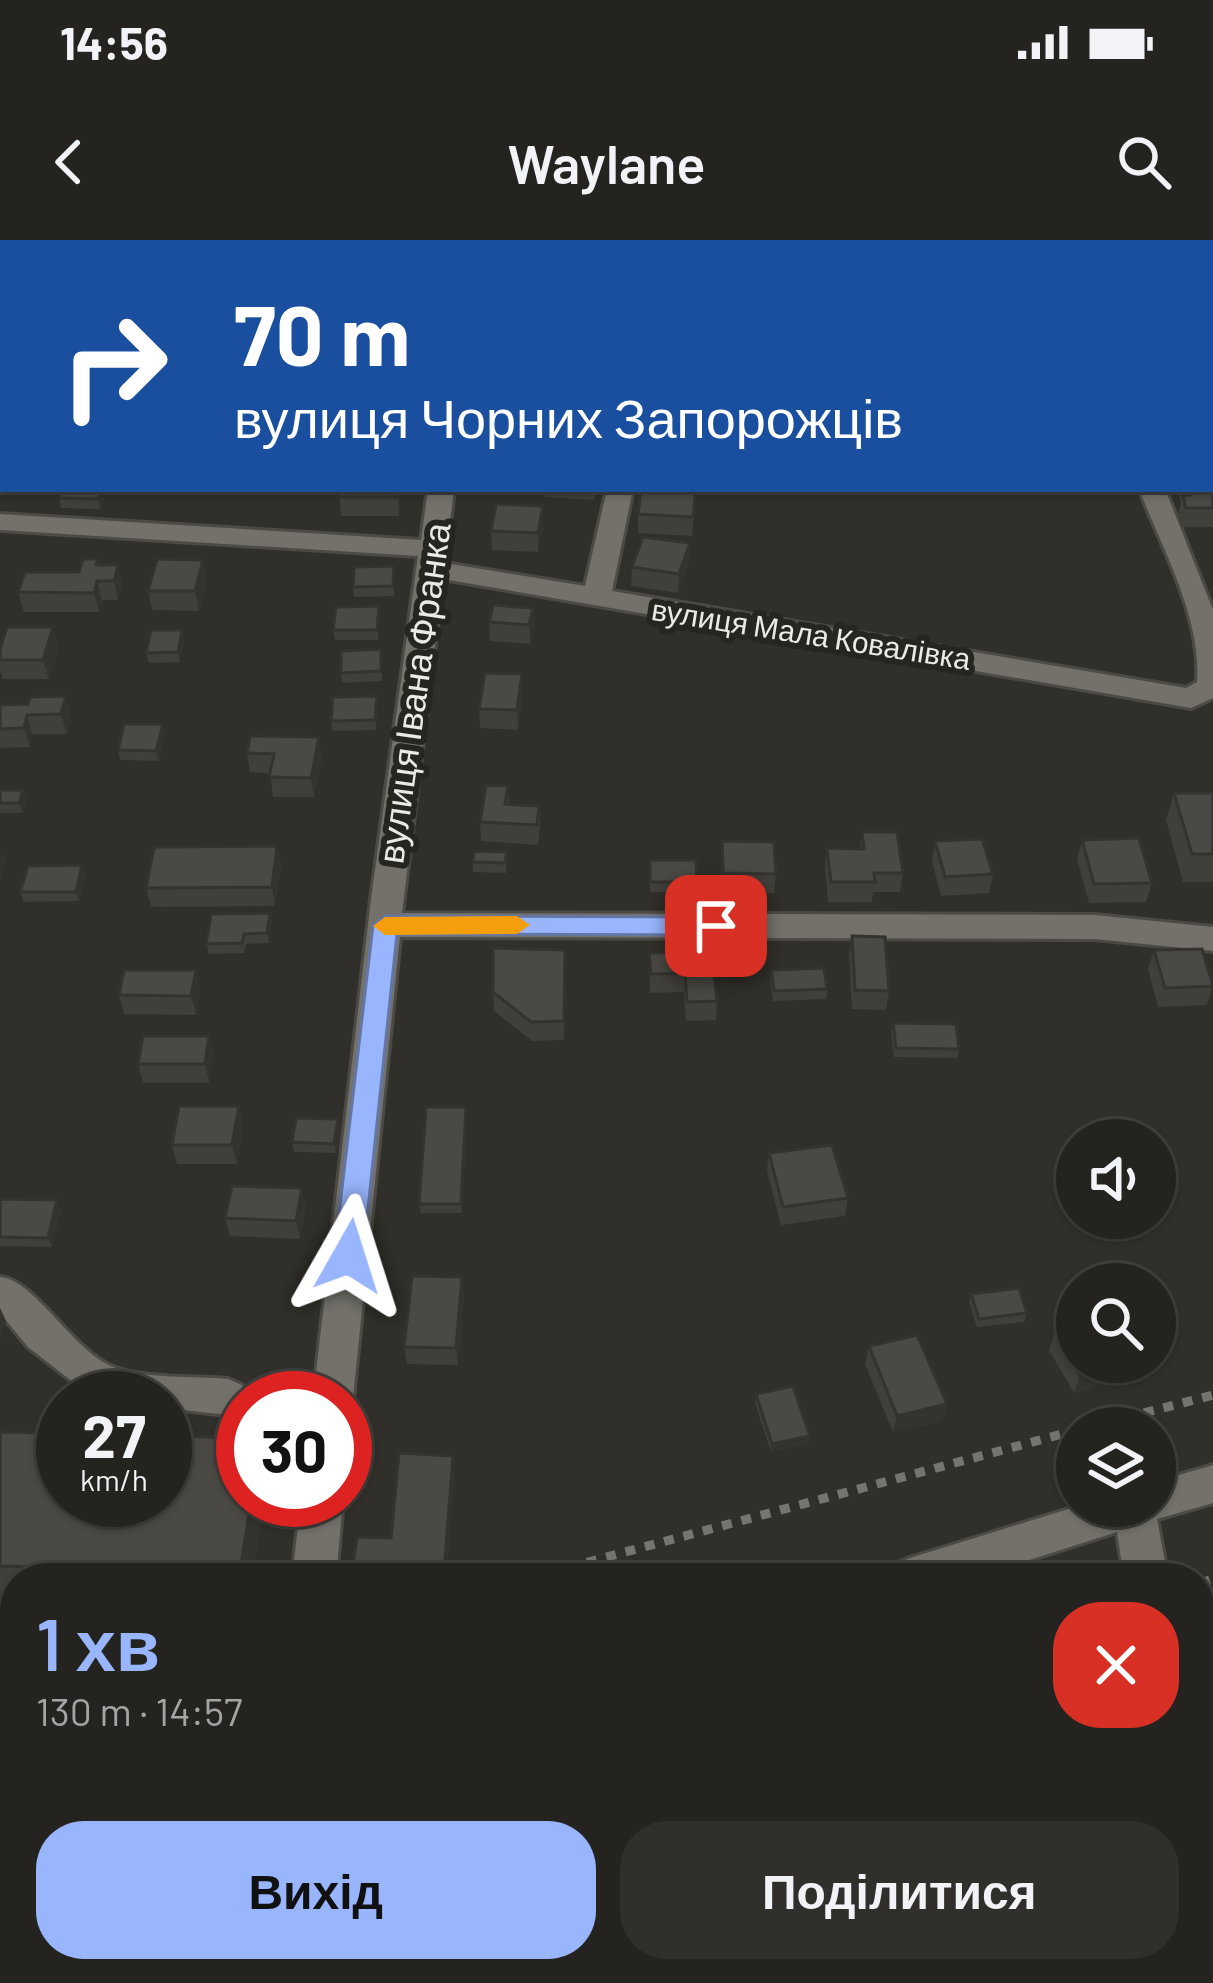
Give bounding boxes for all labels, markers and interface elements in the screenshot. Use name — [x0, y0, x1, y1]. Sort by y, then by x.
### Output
text: 14:56 — [60, 15, 168, 69]
icon: back — [36, 129, 102, 195]
icon: search — [1111, 129, 1177, 195]
text: Waylane — [508, 130, 705, 195]
text: 70 m — [234, 282, 410, 383]
icon: right — [36, 288, 192, 444]
text: вулиця Чорних Запорожців — [234, 384, 903, 449]
street label: вулиця Івана Франка — [367, 519, 459, 866]
street label: вулиця Мала Ковалівка — [649, 590, 974, 676]
pin — [665, 875, 767, 977]
icon: arrive — [683, 893, 749, 959]
map controls — [1056, 1119, 1176, 1527]
button: sound — [1056, 1119, 1176, 1239]
position arrow — [286, 1193, 412, 1319]
button: search — [1056, 1263, 1176, 1383]
speed limit sign: 30 — [216, 1371, 372, 1527]
text: 27 — [82, 1398, 146, 1470]
button: layers — [1056, 1407, 1176, 1527]
text: km/h — [80, 1461, 148, 1497]
text: 1 хв — [36, 1599, 160, 1685]
button: close — [1053, 1602, 1179, 1728]
text: 130 m · 14:57 — [36, 1687, 242, 1734]
button: Вихід — [36, 1821, 596, 1959]
button: Поділитися — [620, 1821, 1179, 1959]

